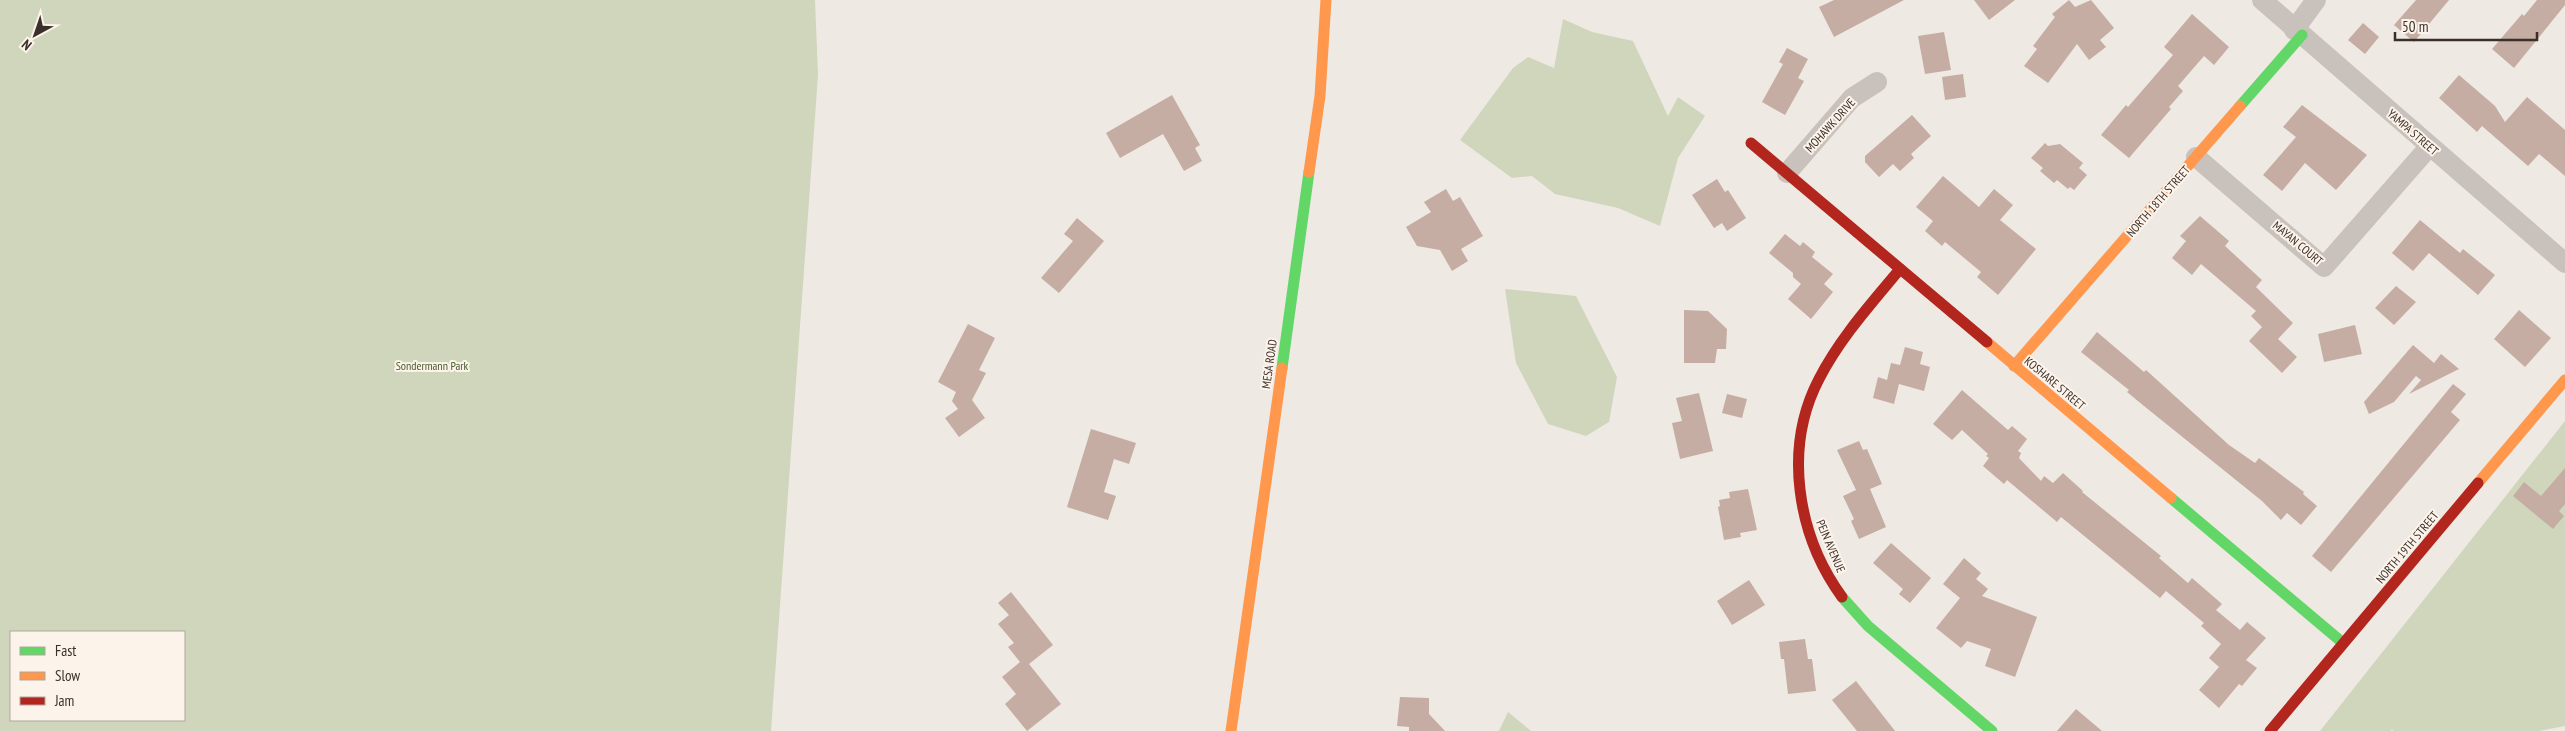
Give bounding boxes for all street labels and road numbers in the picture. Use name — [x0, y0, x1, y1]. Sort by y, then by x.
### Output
street label: MOHAWK DRIVE — [1802, 95, 1858, 155]
street label: YAMPA STREET — [2384, 106, 2442, 159]
street label: NORTH 18TH STREET — [2123, 162, 2193, 240]
street label: MAYAN COURT — [2270, 218, 2327, 269]
street label: MESA ROAD — [1258, 338, 1280, 390]
street label: KOSHARE STREET — [2021, 353, 2089, 413]
street label: NORTH 19TH STREET — [2372, 507, 2442, 586]
street label: PEJN AVENUE — [1813, 517, 1849, 575]

